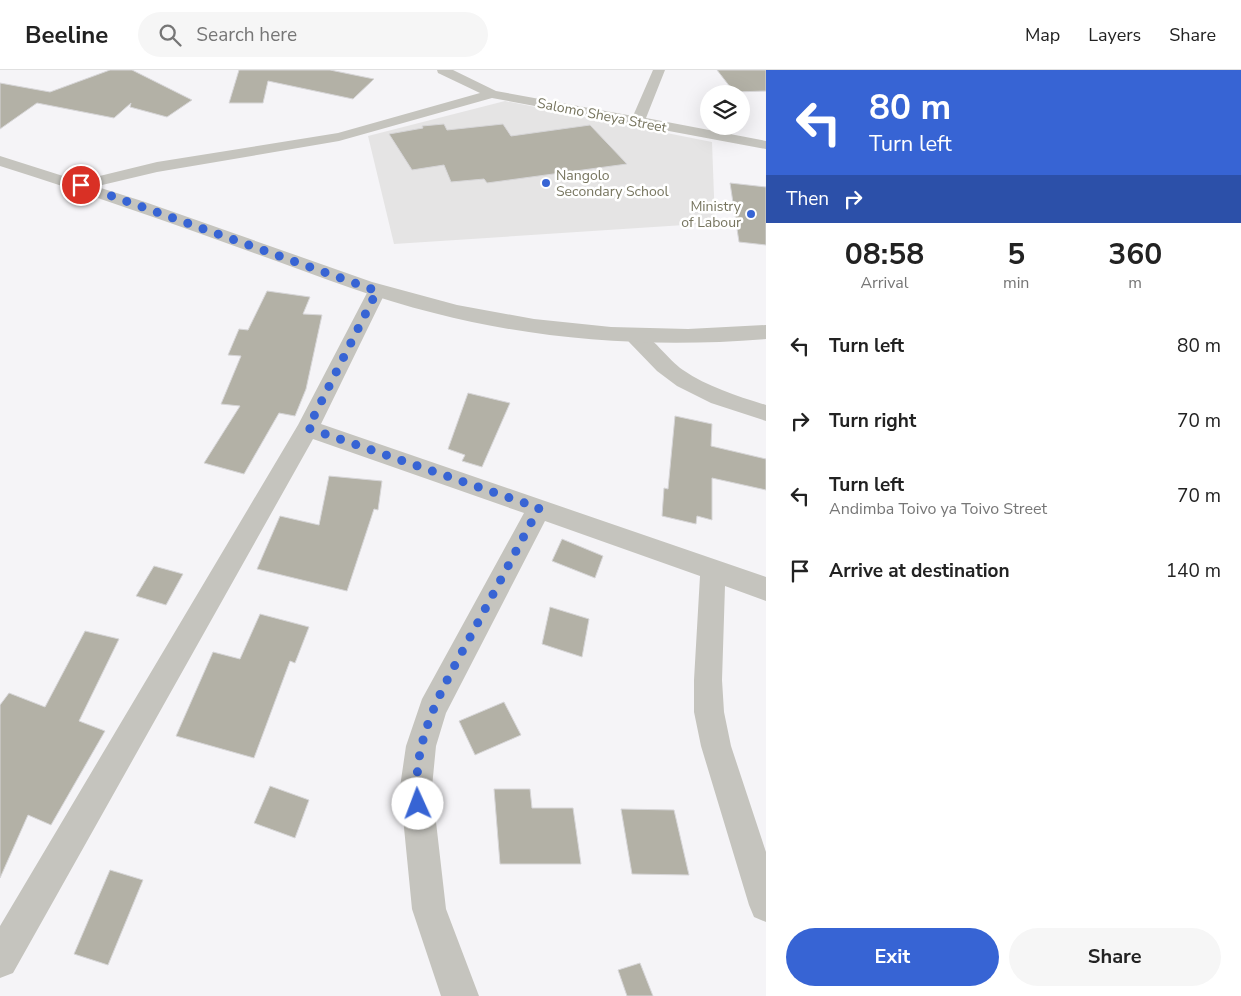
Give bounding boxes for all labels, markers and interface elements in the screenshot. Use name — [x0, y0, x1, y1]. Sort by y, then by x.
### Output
search box — [138, 12, 488, 57]
text: Beeline — [25, 19, 108, 51]
icon: search — [156, 21, 184, 49]
text: Search here — [196, 22, 297, 48]
text: Map — [1025, 23, 1060, 47]
text: Layers — [1088, 23, 1141, 47]
text: Share — [1169, 23, 1216, 47]
text: 80 m — [869, 84, 951, 131]
map controls — [700, 85, 750, 135]
button: layers — [700, 85, 750, 135]
icon: left — [786, 90, 851, 155]
street label: Salomo Sheya Street — [536, 94, 668, 137]
text: Turn left — [869, 129, 952, 159]
pin — [60, 164, 102, 206]
place label: Nangolo Secondary School — [556, 166, 670, 201]
icon: arrive — [67, 171, 95, 199]
marker: Nangolo Secondary School — [540, 177, 552, 189]
icon: right — [839, 185, 867, 213]
text: Then — [786, 186, 829, 212]
place label: Ministry of Labour — [681, 197, 742, 232]
marker: Ministry of Labour — [745, 208, 757, 220]
text: 08:58 — [845, 234, 924, 275]
text: 5 — [1007, 234, 1025, 275]
text: 360 — [1108, 234, 1162, 275]
text: Arrival — [860, 272, 909, 294]
text: min — [1003, 272, 1029, 294]
text: m — [1128, 272, 1142, 294]
icon: left — [786, 332, 814, 360]
text: Turn left — [829, 333, 904, 359]
text: 80 m — [1177, 333, 1221, 359]
icon: right — [786, 407, 814, 435]
text: Turn right — [829, 408, 916, 434]
text: 70 m — [1177, 408, 1221, 434]
text: Turn left — [829, 472, 904, 498]
icon: left — [786, 482, 814, 510]
text: 70 m — [1177, 483, 1221, 509]
text: Andimba Toivo ya Toivo Street — [829, 498, 1047, 520]
icon: arrive — [786, 557, 814, 585]
text: Arrive at destination — [829, 558, 1010, 584]
text: 140 m — [1166, 558, 1221, 584]
position arrow — [391, 777, 443, 829]
button: Exit — [786, 928, 999, 986]
button: Share — [1009, 928, 1221, 986]

